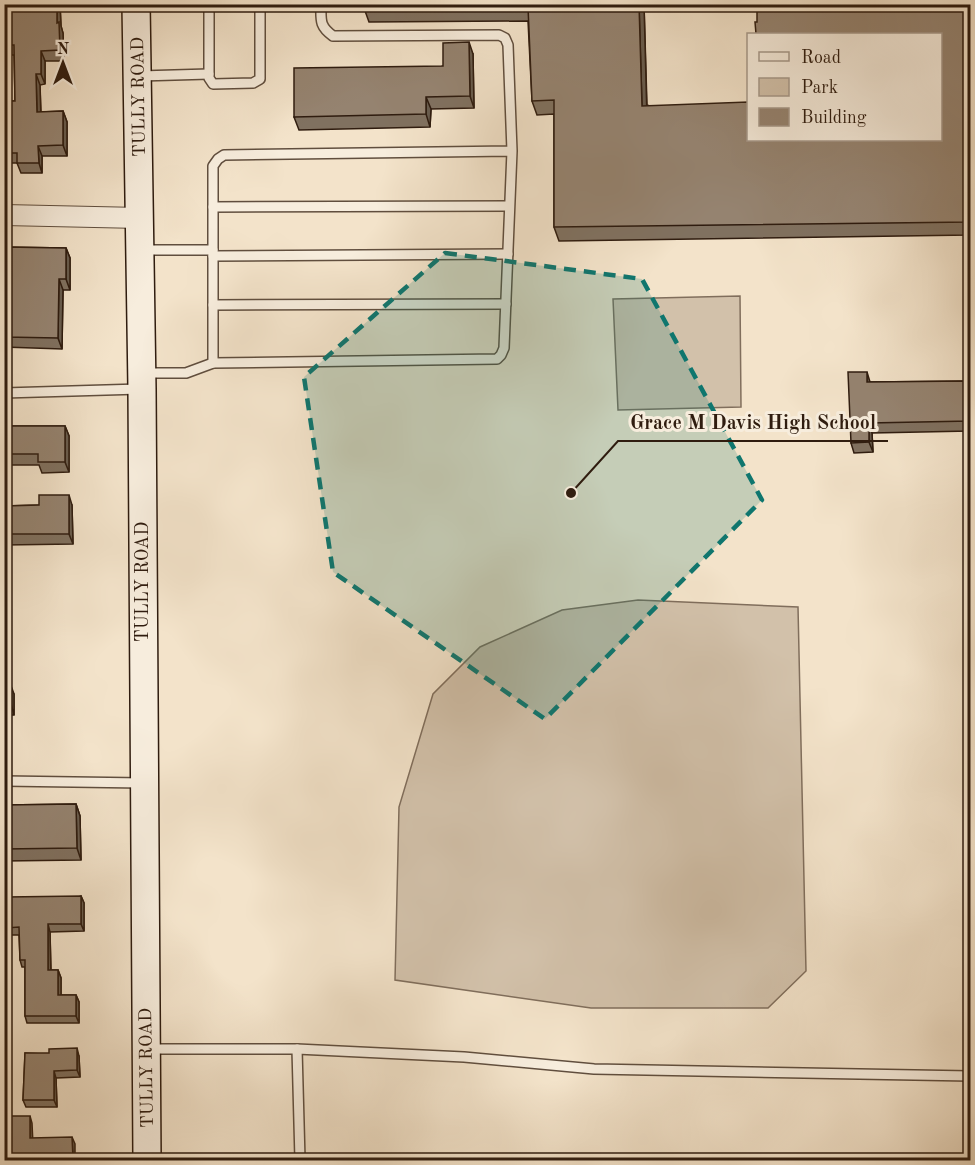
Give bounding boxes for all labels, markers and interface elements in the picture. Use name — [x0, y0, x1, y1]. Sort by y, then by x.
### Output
north arrow — [33, 33, 93, 93]
legend — [747, 33, 942, 141]
street label: TULLY ROAD — [129, 37, 149, 157]
text: N — [57, 42, 70, 58]
text: Road — [801, 49, 841, 67]
text: Park — [801, 79, 838, 97]
text: Building — [801, 109, 867, 127]
callout: Grace M Davis High School — [618, 403, 888, 441]
text: Grace M Davis High School — [630, 414, 876, 434]
street label: TULLY ROAD — [134, 522, 152, 642]
street label: TULLY ROAD — [137, 1008, 157, 1128]

